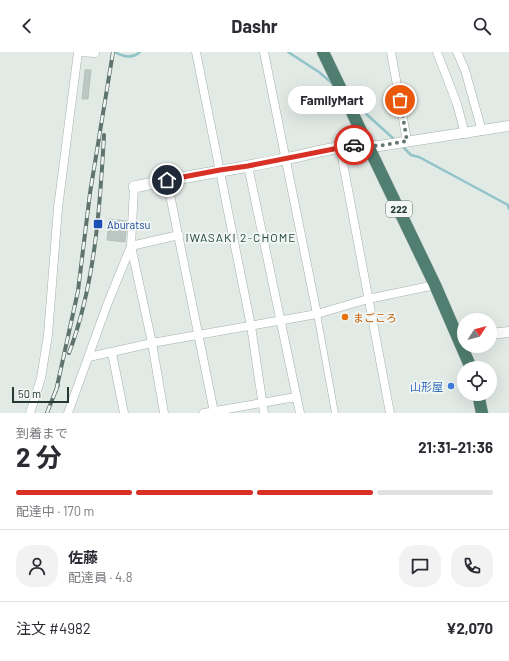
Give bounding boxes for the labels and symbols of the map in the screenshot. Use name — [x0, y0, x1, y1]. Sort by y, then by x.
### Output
pin — [383, 83, 417, 117]
callout: FamilyMart — [288, 86, 376, 114]
courier — [334, 125, 374, 165]
pin — [150, 163, 184, 197]
road number: 222 — [386, 201, 412, 217]
marker: Aburatsu — [92, 218, 104, 230]
place label: Aburatsu — [107, 218, 150, 231]
district label: IWASAKI 2-CHOME — [185, 230, 297, 244]
place label: まごころ — [353, 311, 397, 324]
marker: まごころ — [340, 312, 350, 322]
north arrow — [457, 313, 497, 353]
place label: 山形屋 — [410, 380, 443, 393]
marker: 山形屋 — [446, 381, 456, 391]
scale bar — [12, 385, 69, 404]

